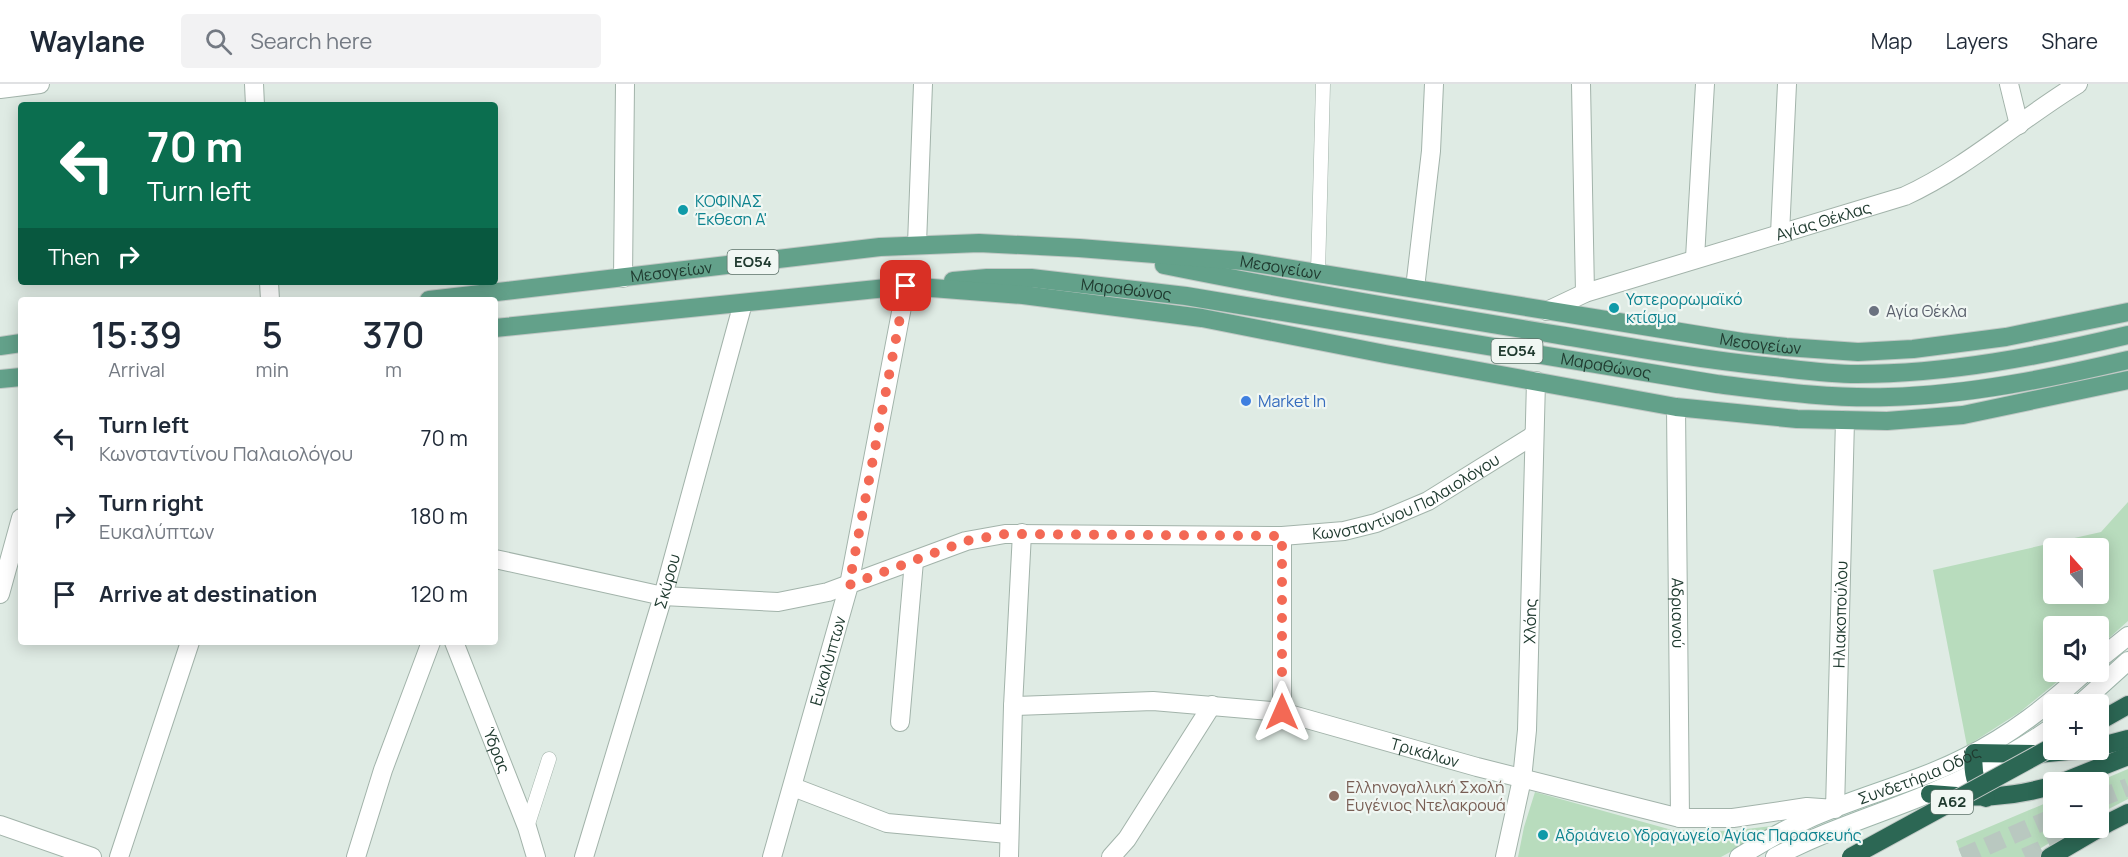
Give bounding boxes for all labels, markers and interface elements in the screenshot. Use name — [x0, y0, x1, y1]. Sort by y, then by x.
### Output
search box — [181, 14, 601, 68]
text: Waylane — [30, 22, 145, 60]
icon: search — [202, 25, 235, 58]
text: Search here — [250, 26, 372, 56]
text: Map — [1871, 27, 1912, 55]
text: Layers — [1945, 27, 2008, 55]
text: Share — [2041, 27, 2098, 55]
text: 70 m — [147, 117, 243, 175]
icon: left — [48, 126, 126, 204]
text: Turn left — [147, 172, 251, 209]
place label: ΚΟΦΙΝΑΣ Έκθεση Α' — [695, 190, 767, 230]
street label: Αγίας Θέκλας — [1773, 196, 1874, 246]
marker: ΚΟΦΙΝΑΣ Έκθεση Α' — [676, 203, 690, 217]
icon: right — [112, 240, 145, 273]
text: Then — [48, 242, 100, 272]
road number: ΕΟ54 — [728, 250, 778, 274]
street label: Μεσογείων — [1238, 250, 1323, 285]
street label: Μεσογείων — [629, 256, 713, 287]
pin — [880, 260, 931, 311]
icon: arrive — [889, 269, 922, 302]
street label: Μαραθώνος — [1080, 273, 1173, 305]
place label: Υστερορωμαϊκό κτίσμα — [1626, 288, 1743, 328]
place label: Αγία Θέκλα — [1886, 300, 1967, 322]
marker: Υστερορωμαϊκό κτίσμα — [1607, 301, 1621, 315]
marker: Αγία Θέκλα — [1867, 304, 1881, 318]
text: 15:39 — [91, 310, 182, 359]
text: 5 — [262, 310, 283, 359]
text: 370 — [362, 310, 425, 359]
street label: Μεσογείων — [1718, 328, 1802, 359]
road number: ΕΟ54 — [1492, 339, 1543, 363]
street label: Μαραθώνος — [1559, 347, 1653, 384]
text: Arrival — [108, 356, 165, 383]
text: min — [255, 356, 289, 383]
text: m — [385, 356, 402, 383]
place label: Market In — [1258, 390, 1326, 412]
marker: Market In — [1239, 394, 1253, 408]
text: Turn left — [99, 410, 189, 440]
icon: left — [48, 422, 81, 455]
text: 70 m — [420, 423, 468, 453]
text: Κωνσταντίνου Παλαιολόγου — [99, 440, 353, 467]
street label: Κωνσταντίνου Παλαιολόγου — [1311, 448, 1504, 545]
text: Turn right — [99, 488, 204, 518]
icon: right — [48, 500, 81, 533]
text: 180 m — [410, 501, 468, 531]
text: Ευκαλύπτων — [99, 518, 214, 545]
north arrow — [2043, 538, 2109, 604]
map controls — [2043, 538, 2109, 838]
street label: Σκύρου — [649, 551, 685, 611]
street label: Ηλιακοπούλου — [1828, 561, 1852, 668]
icon: arrive — [48, 578, 81, 611]
street label: Αδριανού — [1667, 578, 1689, 648]
text: Arrive at destination — [99, 579, 317, 609]
text: 120 m — [410, 579, 468, 609]
street label: Χλόης — [1518, 598, 1541, 644]
street label: Ευκαλύπτων — [804, 613, 851, 708]
button: sound — [2043, 616, 2109, 682]
position arrow — [1250, 680, 1314, 744]
button: + — [2043, 694, 2109, 760]
street label: Ύδρας — [477, 723, 516, 777]
street label: Τρικάλων — [1388, 732, 1462, 772]
street label: Συνδετήρια Οδός — [1855, 741, 1984, 810]
button: − — [2043, 772, 2109, 838]
place label: Ελληνογαλλική Σχολή Ευγένιος Ντελακρουά — [1346, 776, 1506, 816]
marker: Ελληνογαλλική Σχολή Ευγένιος Ντελακρουά — [1327, 789, 1341, 803]
road number: Α62 — [1931, 790, 1973, 814]
place label: Αδριάνειο Υδραγωγείο Αγίας Παρασκευής — [1555, 824, 1862, 846]
marker: Αδριάνειο Υδραγωγείο Αγίας Παρασκευής — [1536, 828, 1550, 842]

